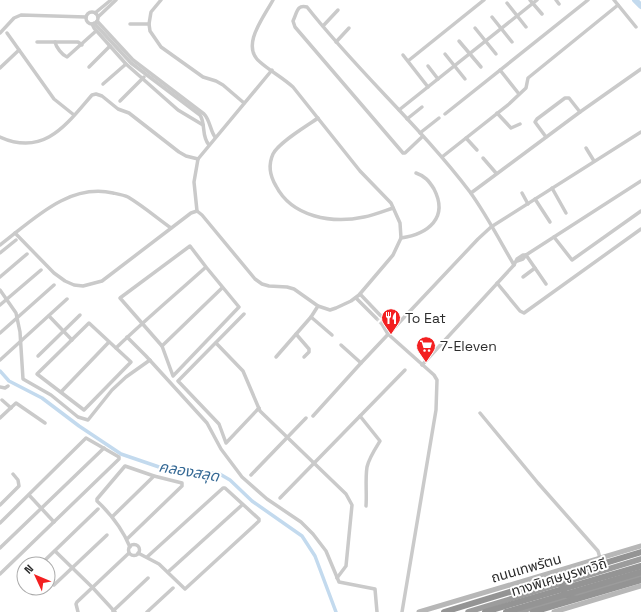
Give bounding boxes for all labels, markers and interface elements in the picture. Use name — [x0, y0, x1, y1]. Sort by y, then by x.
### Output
restaurant icon: To Eat — [380, 307, 402, 335]
place label: To Eat — [405, 309, 446, 327]
supermarket icon: 7-Eleven — [415, 335, 437, 363]
place label: 7-Eleven — [440, 337, 497, 355]
water label: คลองสลุด — [157, 456, 221, 486]
street label: ถนนเทพรัตน — [489, 549, 563, 587]
street label: ทางพิเศษบูรพาวิถี — [509, 554, 609, 600]
north arrow — [16, 556, 56, 596]
text: N — [21, 562, 36, 577]

